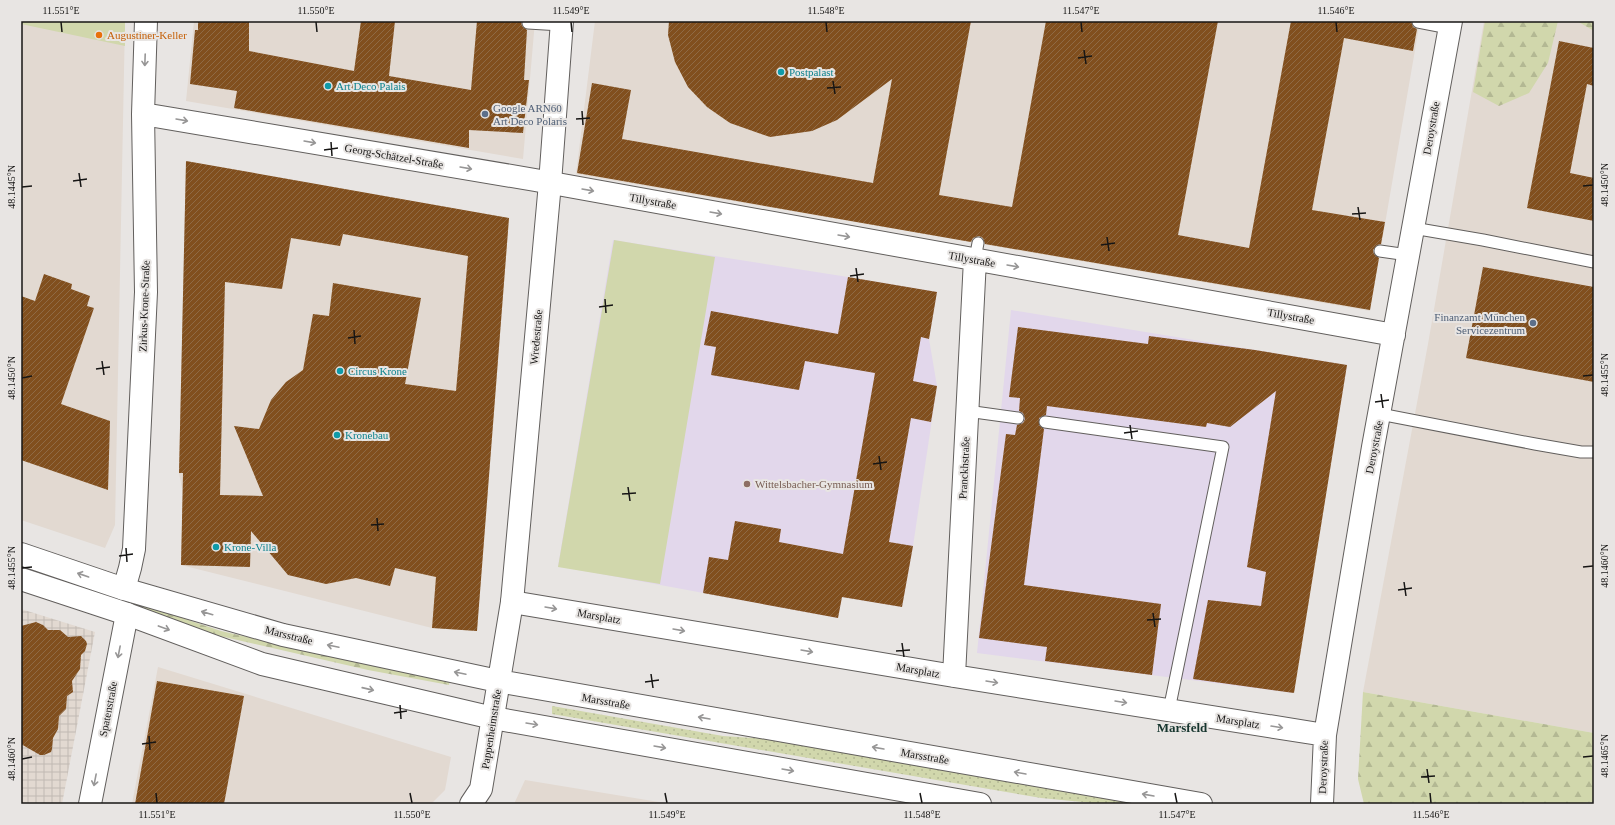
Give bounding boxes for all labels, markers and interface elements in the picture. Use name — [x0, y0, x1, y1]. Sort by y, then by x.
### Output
text: 11.551°E — [42, 5, 80, 16]
text: 11.550°E — [297, 5, 335, 16]
text: 11.549°E — [552, 5, 590, 16]
text: 11.548°E — [807, 5, 845, 16]
text: 11.547°E — [1062, 5, 1100, 16]
text: 11.546°E — [1317, 5, 1355, 16]
place label: Augustiner-Keller — [107, 29, 187, 41]
marker: Augustiner-Keller — [94, 30, 104, 40]
one-way arrow — [141, 53, 149, 66]
place label: Postpalast — [789, 66, 834, 78]
marker: Postpalast — [776, 67, 786, 77]
place label: Art Deco Palais — [336, 80, 406, 92]
marker: Art Deco Palais — [323, 81, 333, 91]
street label: Deroystraße — [1420, 100, 1442, 156]
place label: Google ARN60 Art Deco Polaris — [493, 102, 567, 127]
marker: Google ARN60 Art Deco Polaris — [480, 109, 490, 119]
one-way arrow — [175, 116, 188, 124]
one-way arrow — [303, 138, 316, 146]
street label: Georg-Schätzel-Straße — [344, 141, 444, 171]
text: 48.1450°N — [1599, 163, 1610, 207]
text: 48.1445°N — [6, 165, 17, 209]
one-way arrow — [459, 165, 472, 173]
one-way arrow — [581, 186, 594, 194]
street label: Tillystraße — [629, 191, 677, 211]
one-way arrow — [709, 209, 722, 217]
one-way arrow — [837, 232, 850, 240]
street label: Tillystraße — [948, 249, 996, 269]
street label: Zirkus-Krone-Straße — [136, 260, 152, 352]
one-way arrow — [1006, 263, 1019, 271]
street label: Tillystraße — [1267, 306, 1315, 326]
street label: Wredestraße — [528, 309, 544, 365]
place label: Finanzamt München Servicezentrum — [1434, 311, 1525, 336]
marker: Finanzamt München Servicezentrum — [1528, 318, 1538, 328]
text: 48.1455°N — [1599, 353, 1610, 397]
text: 48.1450°N — [6, 356, 17, 400]
place label: Circus Krone — [348, 365, 407, 377]
marker: Circus Krone — [335, 366, 345, 376]
street label: Deroystraße — [1363, 419, 1385, 475]
place label: Kronebau — [345, 429, 389, 441]
marker: Kronebau — [332, 430, 342, 440]
street label: Pranckhstraße — [956, 436, 972, 499]
place label: Wittelsbacher-Gymnasium — [755, 478, 873, 490]
marker: Wittelsbacher-Gymnasium — [742, 479, 752, 489]
place label: Krone-Villa — [224, 541, 277, 553]
marker: Krone-Villa — [211, 542, 221, 552]
text: 48.1460°N — [1599, 544, 1610, 588]
text: 48.1455°N — [6, 546, 17, 590]
one-way arrow — [76, 571, 89, 578]
one-way arrow — [544, 604, 557, 612]
street label: Marsplatz — [576, 606, 622, 626]
one-way arrow — [201, 609, 214, 616]
street label: Marsstraße — [264, 623, 314, 647]
one-way arrow — [157, 624, 169, 632]
one-way arrow — [672, 626, 685, 634]
one-way arrow — [327, 641, 340, 649]
one-way arrow — [115, 645, 123, 658]
one-way arrow — [800, 647, 813, 655]
street label: Marsplatz — [895, 660, 941, 680]
one-way arrow — [454, 669, 467, 677]
one-way arrow — [985, 678, 998, 686]
street label: Spatenstraße — [97, 680, 119, 738]
one-way arrow — [361, 685, 374, 693]
street label: Pappenheimstraße — [479, 688, 503, 770]
street label: Marsstraße — [581, 691, 631, 711]
one-way arrow — [1114, 698, 1127, 706]
street label: Marsplatz — [1215, 712, 1261, 730]
one-way arrow — [698, 713, 711, 721]
one-way arrow — [525, 720, 538, 728]
district label: Marsfeld — [1157, 720, 1208, 735]
one-way arrow — [1270, 723, 1283, 731]
text: 48.1465°N — [1599, 734, 1610, 778]
text: 48.1460°N — [6, 737, 17, 781]
street label: Deroystraße — [1316, 740, 1330, 794]
one-way arrow — [653, 743, 666, 751]
one-way arrow — [872, 744, 885, 752]
street label: Marsstraße — [900, 746, 950, 766]
one-way arrow — [781, 766, 794, 774]
one-way arrow — [1014, 768, 1027, 776]
one-way arrow — [90, 773, 98, 786]
one-way arrow — [1142, 791, 1155, 799]
text: 11.551°E — [138, 809, 176, 820]
text: 11.550°E — [393, 809, 431, 820]
text: 11.549°E — [648, 809, 686, 820]
text: 11.548°E — [903, 809, 941, 820]
text: 11.547°E — [1158, 809, 1196, 820]
text: 11.546°E — [1412, 809, 1450, 820]

